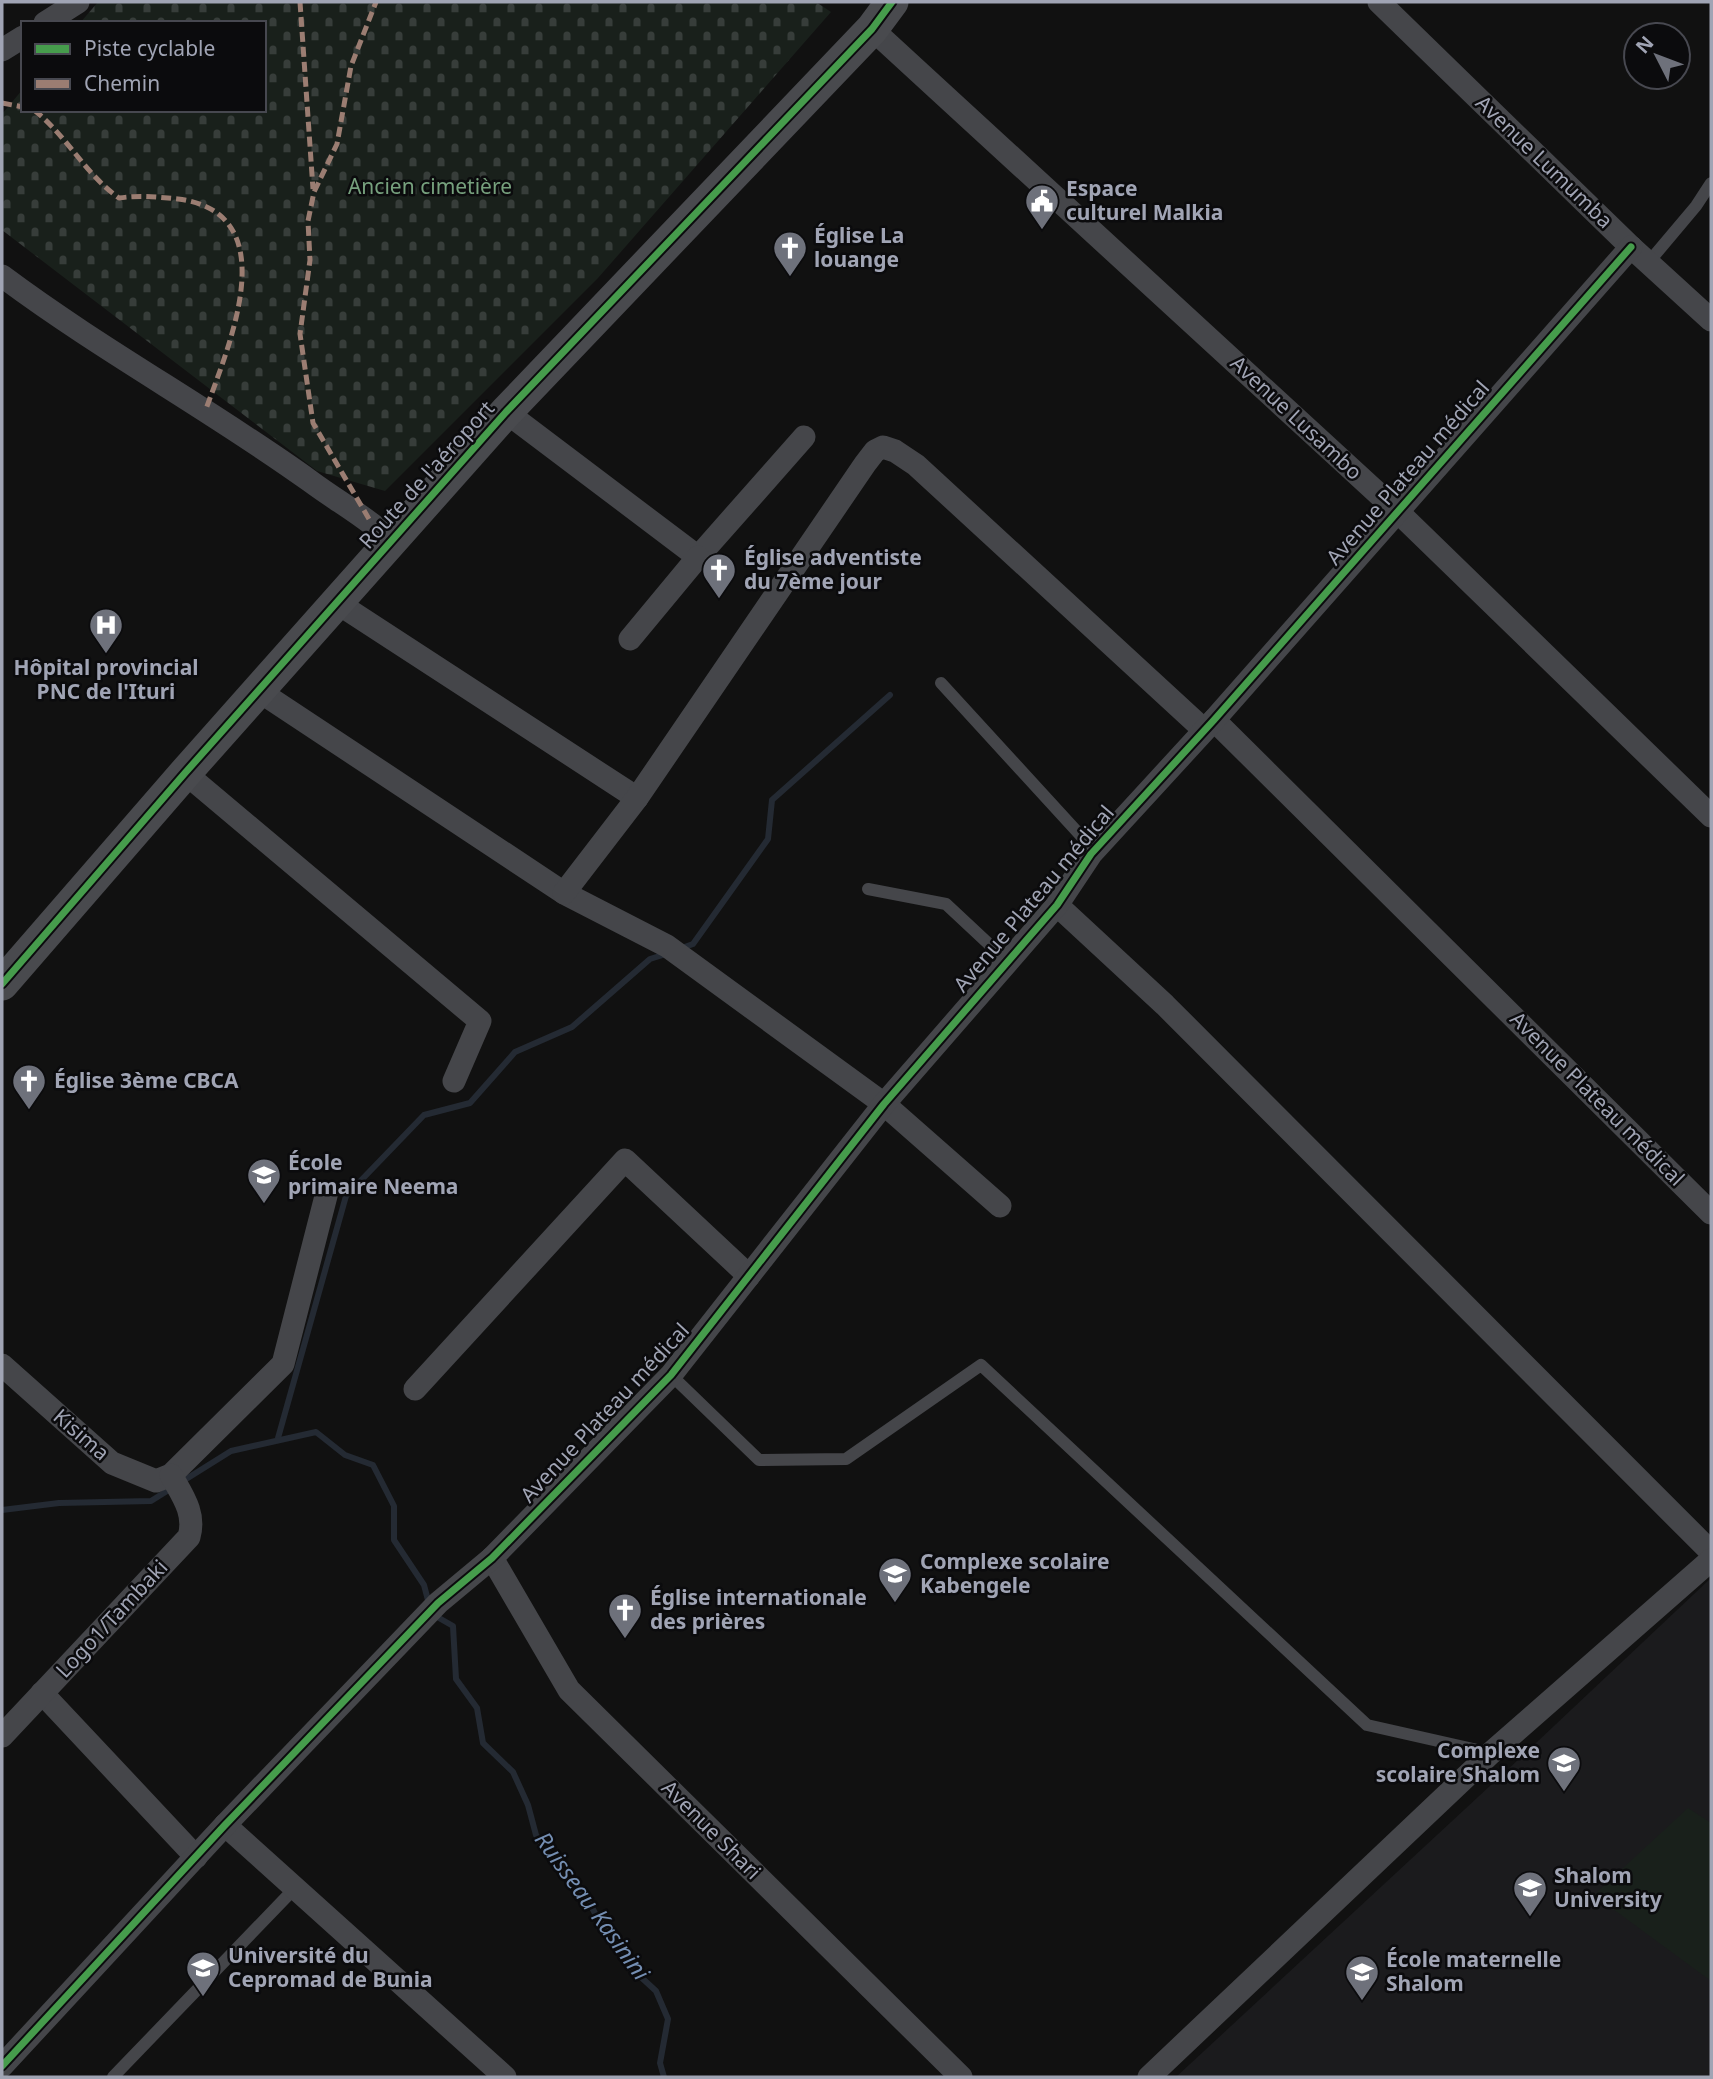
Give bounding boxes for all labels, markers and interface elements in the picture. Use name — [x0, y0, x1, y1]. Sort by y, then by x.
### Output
legend — [21, 21, 266, 112]
north arrow — [1622, 21, 1692, 91]
text: N — [1630, 30, 1659, 59]
text: Piste cyclable — [84, 34, 215, 62]
text: Chemin — [84, 69, 160, 97]
street label: Avenue Lumumba — [1470, 89, 1619, 234]
park label: Ancien cimetière — [348, 172, 512, 200]
place label: Espace culturel Malkia — [1066, 174, 1223, 226]
public building icon: Espace culturel Malkia — [1023, 182, 1061, 231]
place label: Église La louange — [814, 221, 904, 273]
church icon: Église La louange — [771, 229, 809, 278]
street label: Avenue Lusambo — [1225, 349, 1368, 486]
street label: Avenue Plateau médical — [1319, 374, 1495, 571]
street label: Route de l'aéroport — [352, 394, 500, 554]
place label: Église adventiste du 7ème jour — [744, 543, 922, 595]
church icon: Église adventiste du 7ème jour — [700, 551, 738, 600]
hospital icon: Hôpital provincial PNC de l'Ituri — [87, 606, 125, 655]
place label: Hôpital provincial PNC de l'Ituri — [14, 653, 198, 705]
street label: Avenue Plateau médical — [947, 799, 1120, 998]
street label: Avenue Plateau médical — [1504, 1005, 1691, 1192]
church icon: Église 3ème CBCA — [10, 1062, 48, 1111]
place label: Église 3ème CBCA — [54, 1066, 239, 1094]
place label: École primaire Neema — [288, 1148, 458, 1200]
school or university icon: École primaire Neema — [245, 1156, 283, 1205]
street label: Avenue Plateau médical — [514, 1317, 695, 1508]
street label: Kisima — [48, 1402, 115, 1466]
place label: Complexe scolaire Kabengele — [920, 1547, 1110, 1599]
street label: Logo1/Tambaki — [49, 1553, 173, 1683]
school or university icon: Complexe scolaire Kabengele — [876, 1555, 914, 1604]
place label: Église internationale des prières — [650, 1583, 867, 1635]
church icon: Église internationale des prières — [606, 1591, 644, 1640]
place label: Complexe scolaire Shalom — [1376, 1736, 1540, 1788]
school or university icon: Complexe scolaire Shalom — [1545, 1744, 1583, 1793]
street label: Avenue Shari — [656, 1774, 767, 1885]
water label: Ruisseau Kasinini — [528, 1825, 658, 1987]
place label: Shalom University — [1554, 1861, 1662, 1913]
school or university icon: Shalom University — [1511, 1869, 1549, 1918]
place label: Université du Cepromad de Bunia — [228, 1941, 433, 1993]
place label: École maternelle Shalom — [1386, 1945, 1561, 1997]
school or university icon: Université du Cepromad de Bunia — [184, 1949, 222, 1998]
school or university icon: École maternelle Shalom — [1343, 1953, 1381, 2002]

